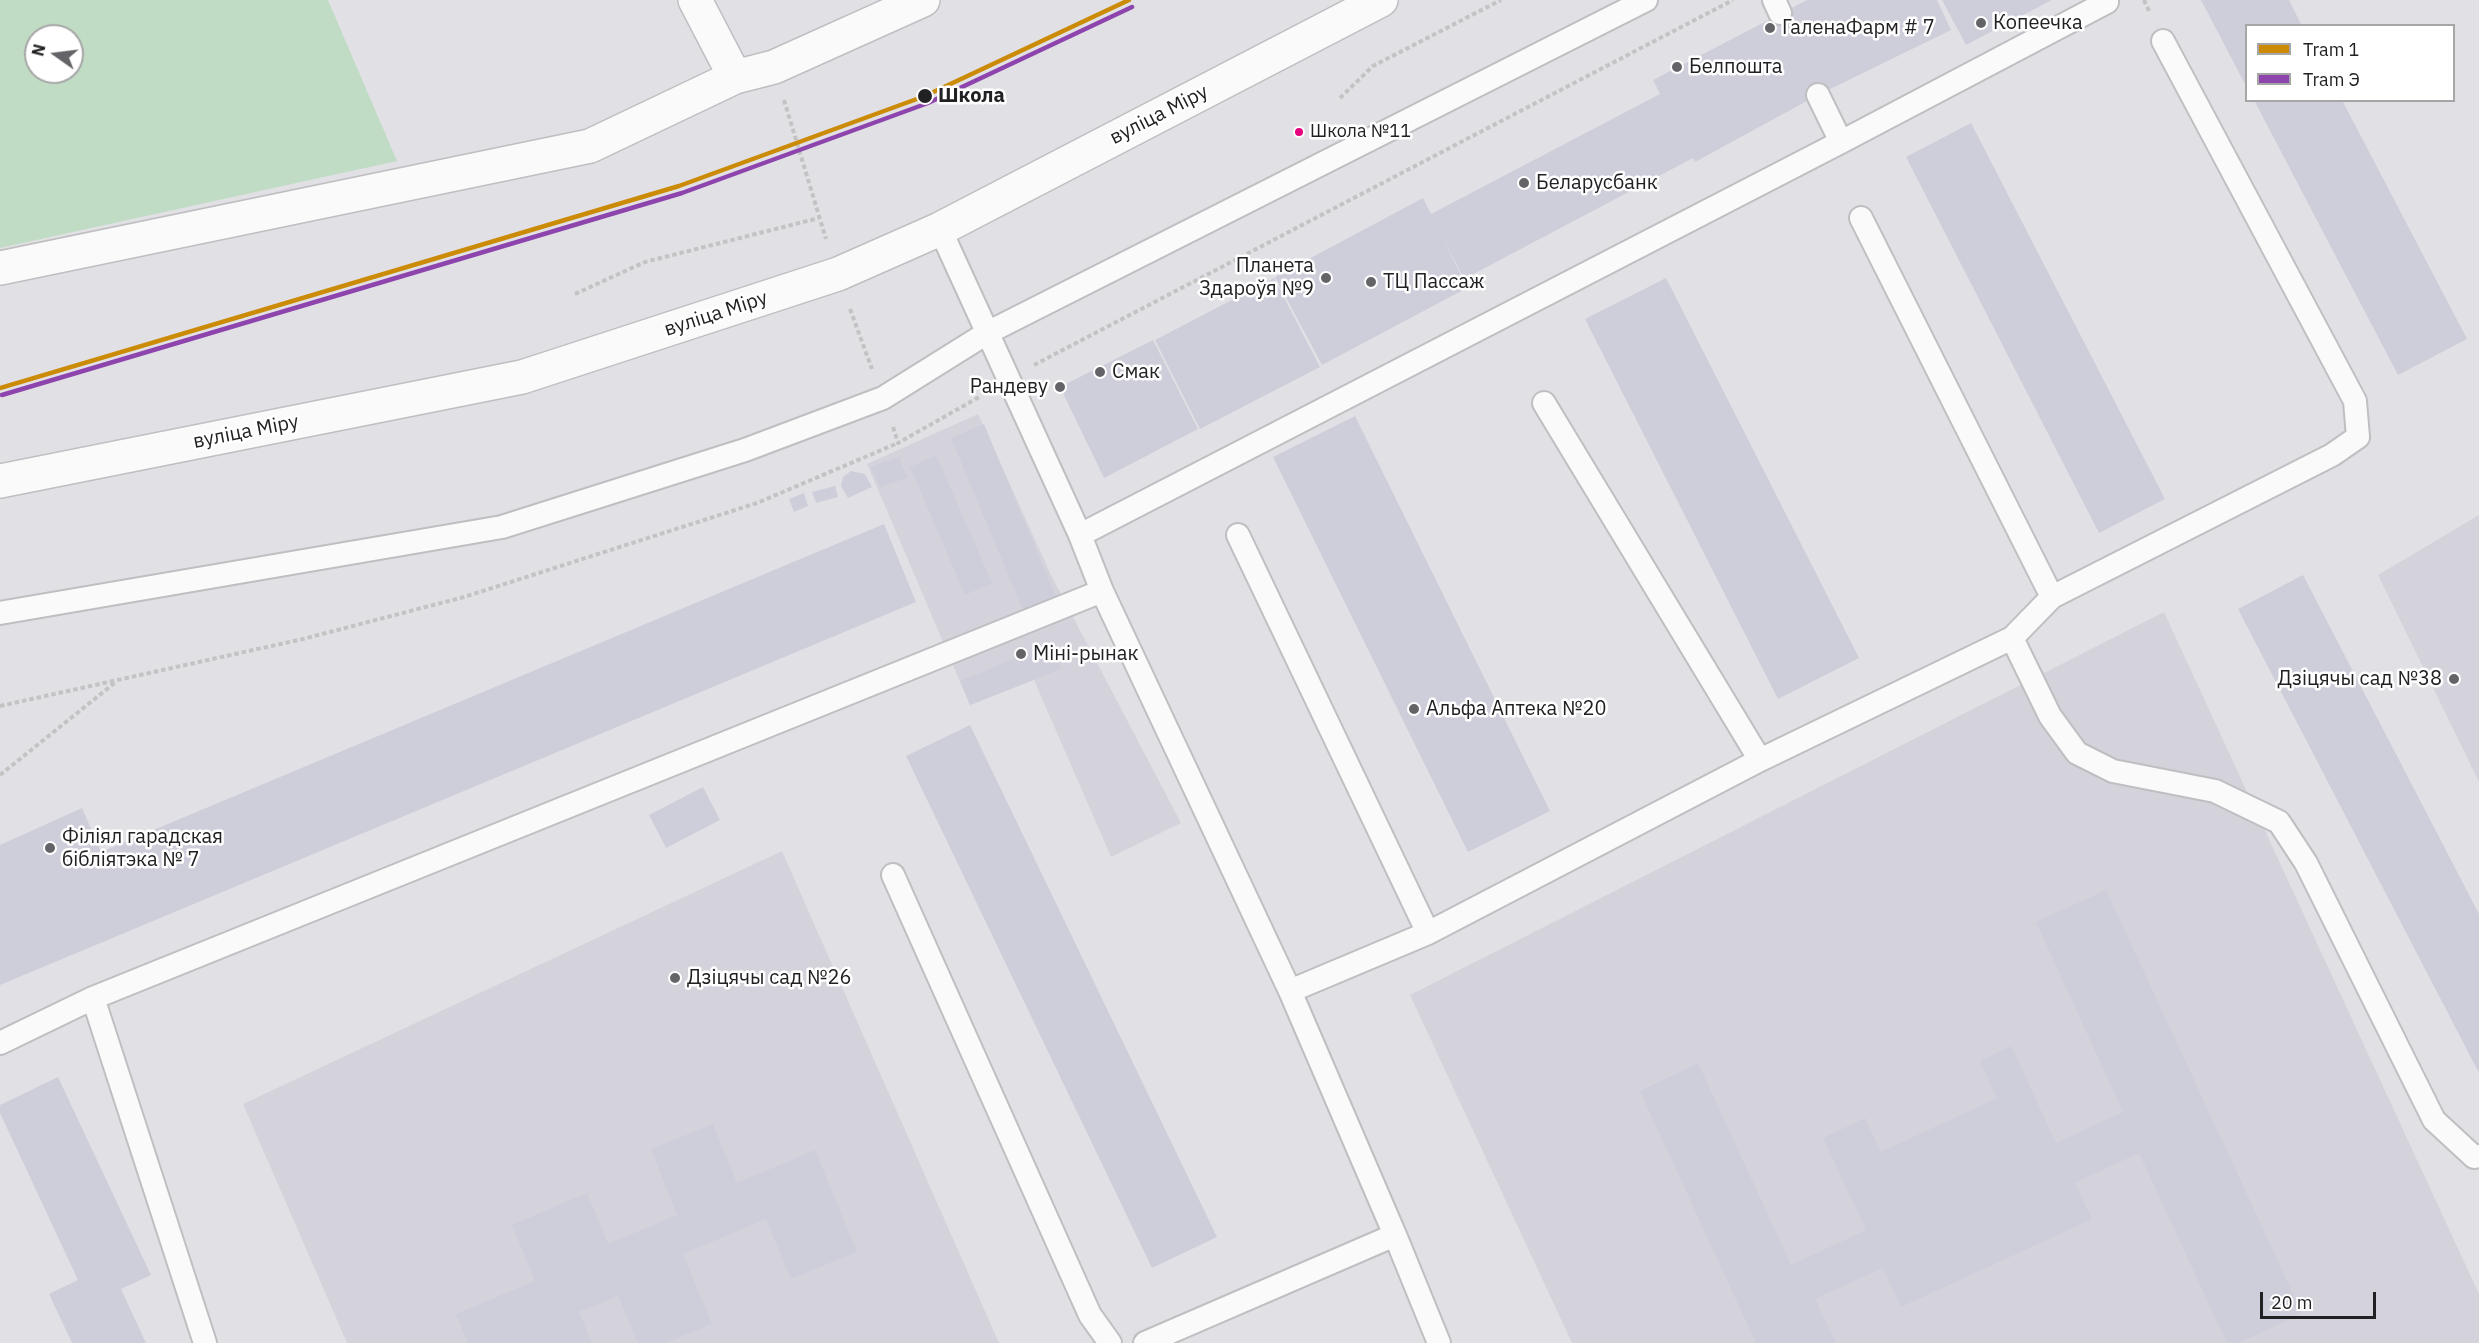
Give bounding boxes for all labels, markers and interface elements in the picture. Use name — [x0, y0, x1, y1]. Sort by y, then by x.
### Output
place label: Копеечка — [1993, 11, 2083, 35]
place label: ГаленаФарм # 7 — [1782, 16, 1935, 40]
marker: Копеечка — [1974, 16, 1988, 30]
marker: ГаленаФарм # 7 — [1763, 21, 1777, 35]
north arrow — [24, 24, 84, 84]
legend — [2245, 24, 2455, 102]
text: Tram 1 — [2303, 38, 2359, 61]
text: N — [27, 42, 50, 58]
place label: Белпошта — [1689, 55, 1782, 79]
marker: Белпошта — [1670, 60, 1684, 74]
text: Tram Э — [2303, 68, 2360, 91]
street label: вуліца Міру — [1106, 80, 1212, 150]
place label: Школа — [938, 84, 1005, 108]
marker: Школа — [916, 87, 934, 105]
place label: Школа №11 — [1310, 121, 1411, 143]
marker: Школа №11 — [1293, 126, 1305, 138]
place label: Беларусбанк — [1536, 171, 1658, 195]
marker: Беларусбанк — [1517, 176, 1531, 190]
place label: Планета Здароўя №9 — [1199, 254, 1314, 301]
place label: ТЦ Пассаж — [1383, 270, 1484, 294]
marker: Планета Здароўя №9 — [1319, 271, 1333, 285]
marker: ТЦ Пассаж — [1364, 275, 1378, 289]
street label: вуліца Міру — [661, 286, 771, 342]
place label: Смак — [1112, 360, 1160, 384]
marker: Смак — [1093, 365, 1107, 379]
place label: Рандеву — [970, 375, 1048, 399]
marker: Рандеву — [1053, 380, 1067, 394]
street label: вуліца Міру — [191, 410, 301, 454]
place label: Міні-рынак — [1033, 642, 1138, 666]
marker: Міні-рынак — [1014, 647, 1028, 661]
place label: Дзіцячы сад №38 — [2277, 667, 2442, 691]
marker: Дзіцячы сад №38 — [2447, 672, 2461, 686]
place label: Альфа Аптека №20 — [1426, 697, 1606, 721]
marker: Альфа Аптека №20 — [1407, 702, 1421, 716]
place label: Філіял гарадская бібліятэка № 7 — [62, 825, 223, 872]
marker: Філіял гарадская бібліятэка № 7 — [43, 841, 57, 855]
place label: Дзіцячы сад №26 — [687, 966, 852, 990]
marker: Дзіцячы сад №26 — [668, 971, 682, 985]
scale bar — [2263, 1280, 2378, 1318]
text: 20 m — [2271, 1291, 2313, 1314]

